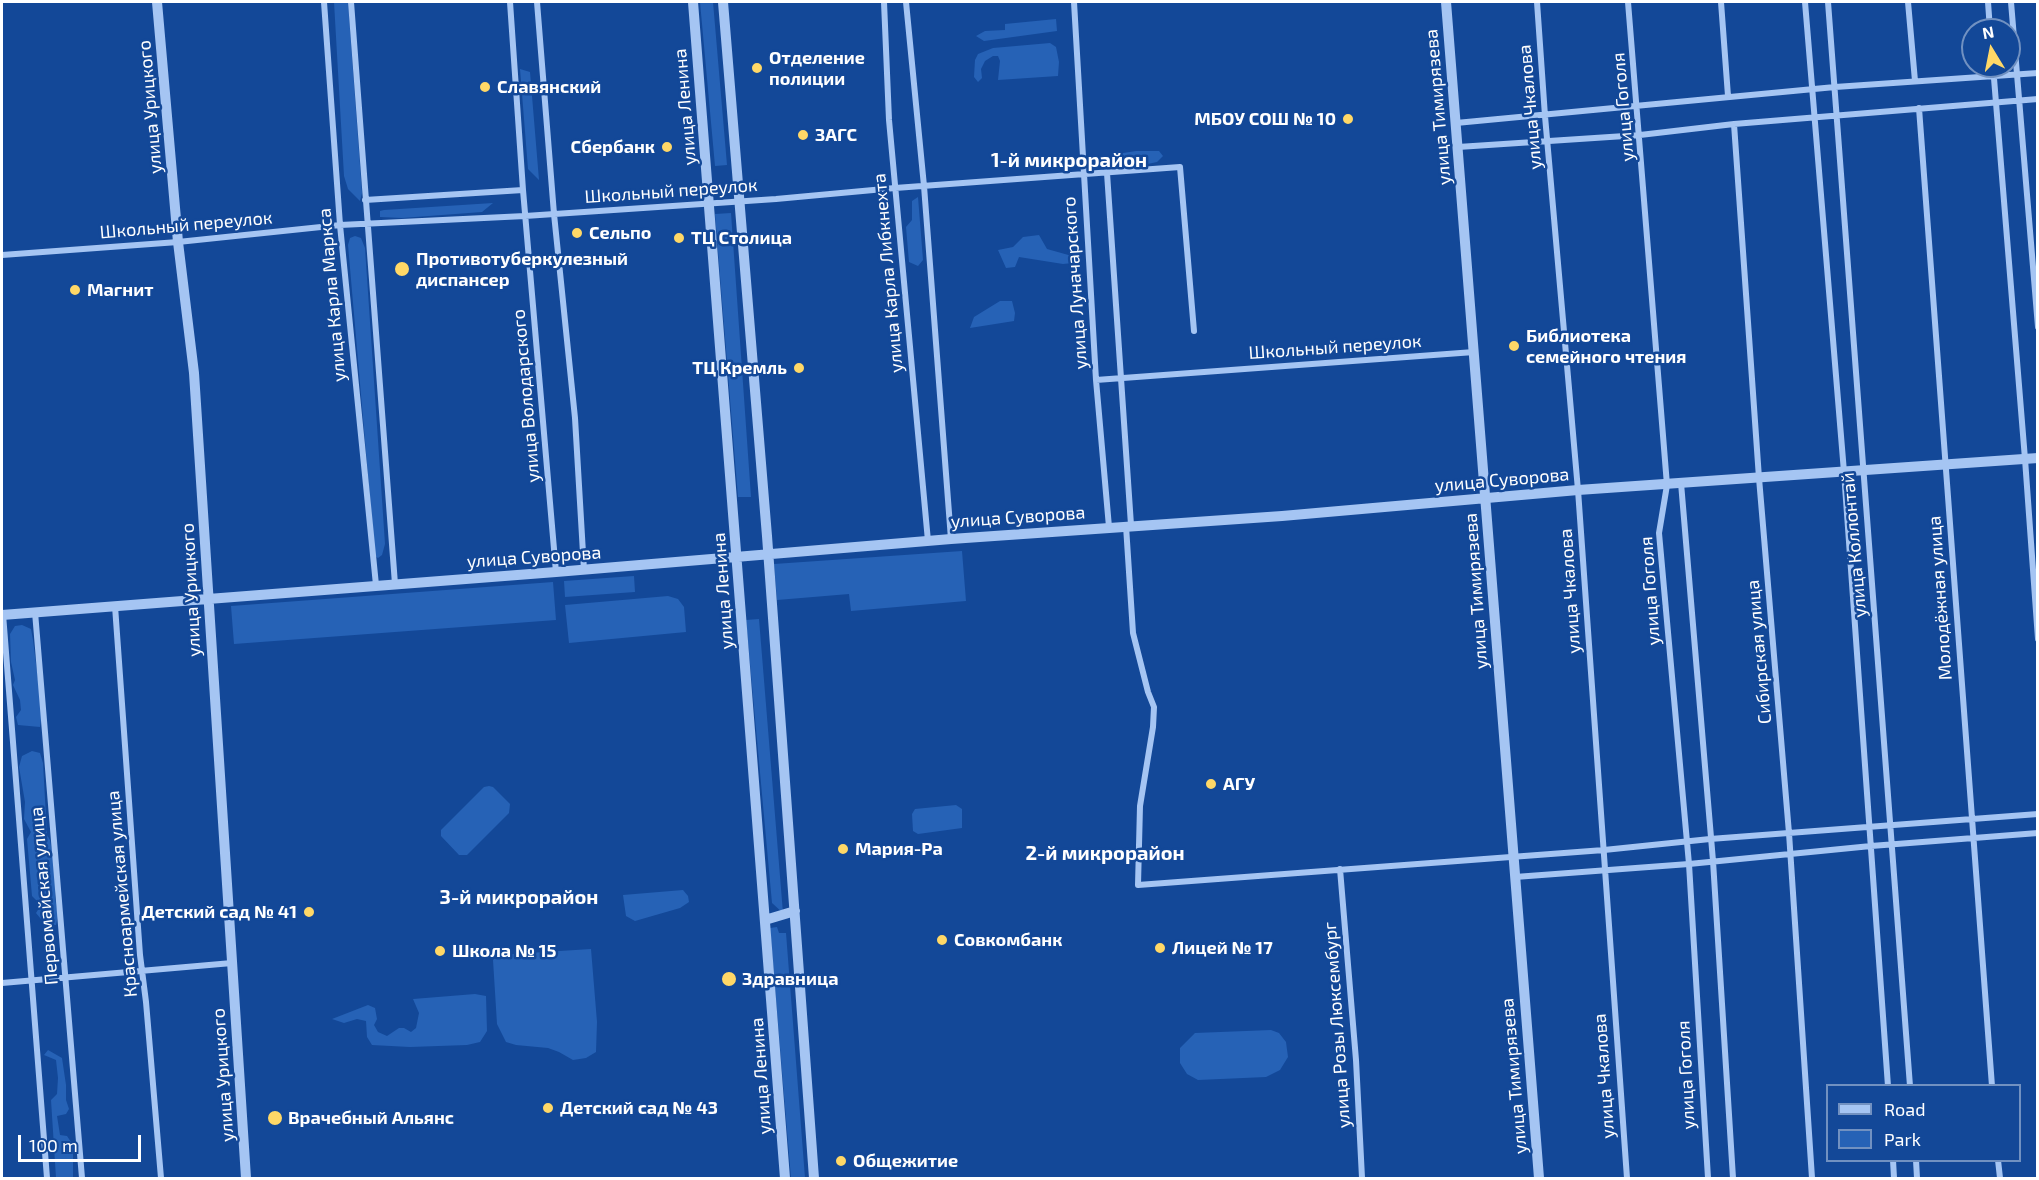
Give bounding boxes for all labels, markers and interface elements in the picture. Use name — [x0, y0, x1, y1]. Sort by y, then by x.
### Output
north arrow — [1961, 18, 2021, 78]
text: N — [1981, 21, 1995, 42]
street label: улица Тимирязева — [1420, 28, 1456, 186]
street label: улица Урицкого — [133, 39, 167, 175]
street label: улица Чкалова — [1514, 44, 1546, 170]
place label: Отделение полиции — [769, 47, 865, 90]
street label: улица Ленина — [669, 48, 701, 166]
street label: улица Гоголя — [1607, 52, 1639, 162]
marker: Отделение полиции — [750, 61, 764, 75]
place label: Славянский — [497, 76, 601, 98]
marker: Славянский — [478, 80, 492, 94]
place label: МБОУ СОШ № 10 — [1194, 108, 1336, 130]
marker: МБОУ СОШ № 10 — [1341, 112, 1355, 126]
place label: ЗАГС — [815, 124, 857, 146]
marker: ЗАГС — [796, 128, 810, 142]
place label: Сбербанк — [571, 136, 655, 158]
marker: Сбербанк — [660, 140, 674, 154]
district label: 1-й микрорайон — [991, 148, 1147, 172]
street label: улица Карла Либкнехта — [869, 172, 907, 374]
street label: Школьный переулок — [584, 174, 758, 208]
street label: улица Луначарского — [1058, 196, 1092, 370]
street label: Школьный переулок — [99, 207, 273, 243]
street label: улица Карла Маркса — [314, 207, 350, 383]
place label: Сельпо — [589, 222, 651, 244]
marker: Сельпо — [570, 226, 584, 240]
place label: ТЦ Столица — [691, 227, 792, 249]
marker: ТЦ Столица — [672, 231, 686, 245]
place label: Противотуберкулезный диспансер — [416, 248, 628, 290]
marker: Противотуберкулезный диспансер — [393, 260, 411, 278]
place label: Магнит — [87, 279, 153, 301]
marker: Магнит — [68, 283, 82, 297]
street label: улица Володарского — [508, 308, 544, 484]
place label: Библиотека семейного чтения — [1526, 325, 1687, 368]
street label: Школьный переулок — [1248, 330, 1422, 364]
marker: Библиотека семейного чтения — [1507, 339, 1521, 353]
place label: ТЦ Кремль — [692, 357, 787, 379]
marker: ТЦ Кремль — [792, 361, 806, 375]
street label: улица Суворова — [1434, 463, 1570, 497]
street label: улица Коллонтай — [1837, 472, 1871, 618]
street label: улица Суворова — [950, 502, 1086, 532]
street label: улица Тимирязева — [1460, 512, 1492, 670]
street label: Молодёжная улица — [1923, 515, 1957, 681]
street label: улица Урицкого — [177, 523, 205, 657]
street label: улица Чкалова — [1555, 528, 1585, 654]
street label: улица Ленина — [708, 532, 738, 650]
street label: улица Гоголя — [1635, 536, 1665, 646]
street label: улица Суворова — [466, 542, 602, 572]
street label: Сибирская улица — [1742, 579, 1776, 725]
place label: АГУ — [1223, 773, 1255, 795]
marker: АГУ — [1204, 777, 1218, 791]
street label: Красноармейская улица — [102, 790, 142, 998]
street label: Первомайская улица — [25, 806, 63, 986]
place label: Мария-Ра — [855, 838, 943, 860]
district label: 2-й микрорайон — [1025, 841, 1185, 865]
marker: Мария-Ра — [836, 842, 850, 856]
district label: 3-й микрорайон — [440, 885, 598, 909]
place label: Детский сад № 41 — [142, 901, 297, 923]
marker: Детский сад № 41 — [302, 905, 316, 919]
street label: улица Розы Люксембург — [1319, 921, 1355, 1129]
place label: Совкомбанк — [954, 929, 1062, 951]
marker: Совкомбанк — [935, 933, 949, 947]
place label: Лицей № 17 — [1172, 937, 1273, 959]
place label: Школа № 15 — [452, 940, 557, 962]
marker: Лицей № 17 — [1153, 941, 1167, 955]
marker: Школа № 15 — [433, 944, 447, 958]
place label: Здравница — [742, 968, 839, 990]
marker: Здравница — [720, 970, 738, 988]
street label: улица Тимирязева — [1496, 997, 1532, 1155]
street label: улица Урицкого — [208, 1007, 238, 1143]
street label: улица Чкалова — [1589, 1013, 1619, 1139]
street label: улица Ленина — [746, 1017, 776, 1135]
street label: улица Гоголя — [1672, 1020, 1700, 1130]
legend — [1826, 1084, 2021, 1162]
place label: Детский сад № 43 — [560, 1097, 718, 1119]
text: Road — [1884, 1098, 1925, 1120]
marker: Детский сад № 43 — [541, 1101, 555, 1115]
place label: Врачебный Альянс — [288, 1107, 454, 1129]
marker: Врачебный Альянс — [266, 1109, 284, 1127]
scale bar — [21, 1123, 144, 1161]
text: Park — [1884, 1128, 1921, 1150]
text: 100 m — [29, 1134, 78, 1156]
place label: Общежитие — [853, 1150, 958, 1172]
marker: Общежитие — [834, 1154, 848, 1168]

